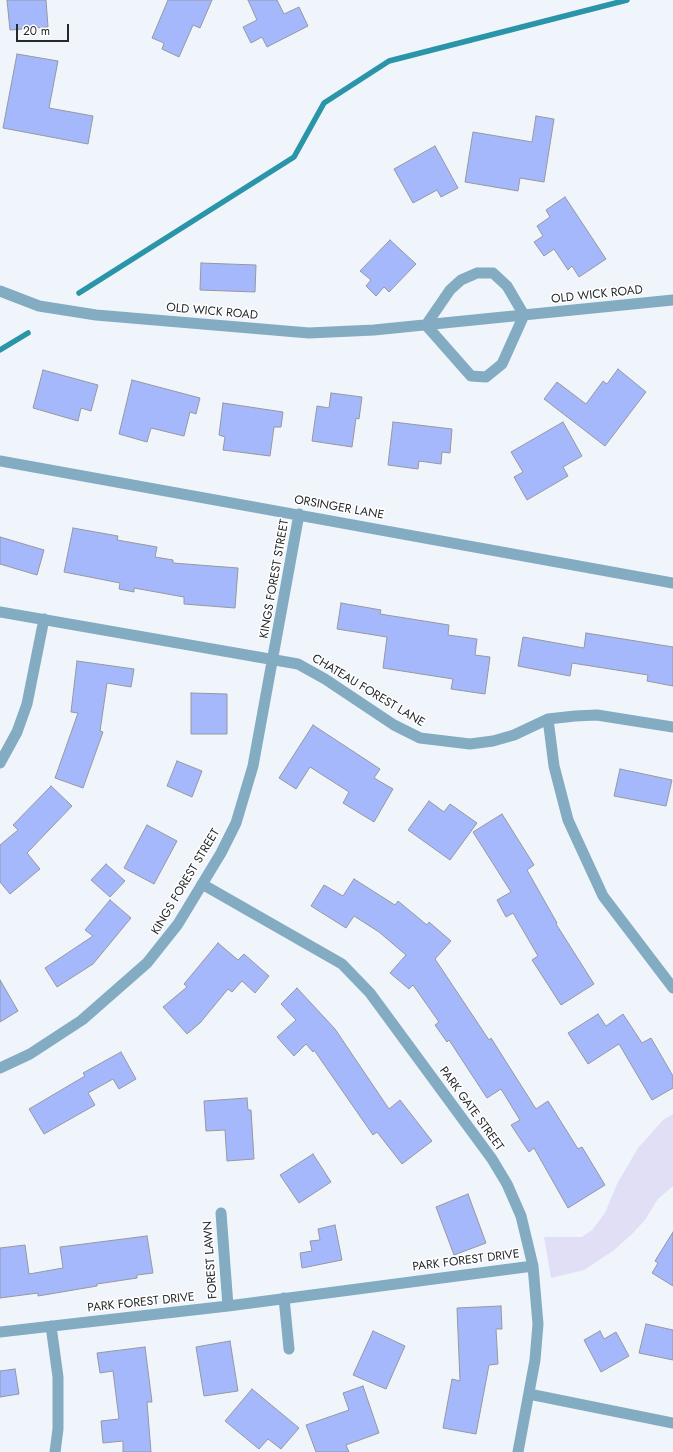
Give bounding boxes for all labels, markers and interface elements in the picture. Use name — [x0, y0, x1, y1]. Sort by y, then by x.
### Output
scale bar — [18, 16, 71, 42]
text: 20 m — [23, 22, 50, 40]
street label: OLD WICK ROAD — [551, 283, 643, 307]
street label: OLD WICK ROAD — [166, 301, 258, 323]
street label: ORSINGER LANE — [293, 493, 385, 523]
street label: KINGS FOREST STREET — [257, 518, 293, 640]
street label: CHATEAU FOREST LANE — [309, 652, 427, 730]
street label: KINGS FOREST STREET — [149, 827, 223, 937]
street label: PARK GATE STREET — [436, 1064, 506, 1154]
street label: FOREST LAWN — [201, 1220, 221, 1300]
street label: PARK FOREST DRIVE — [412, 1247, 520, 1275]
street label: PARK FOREST DRIVE — [87, 1290, 195, 1316]

